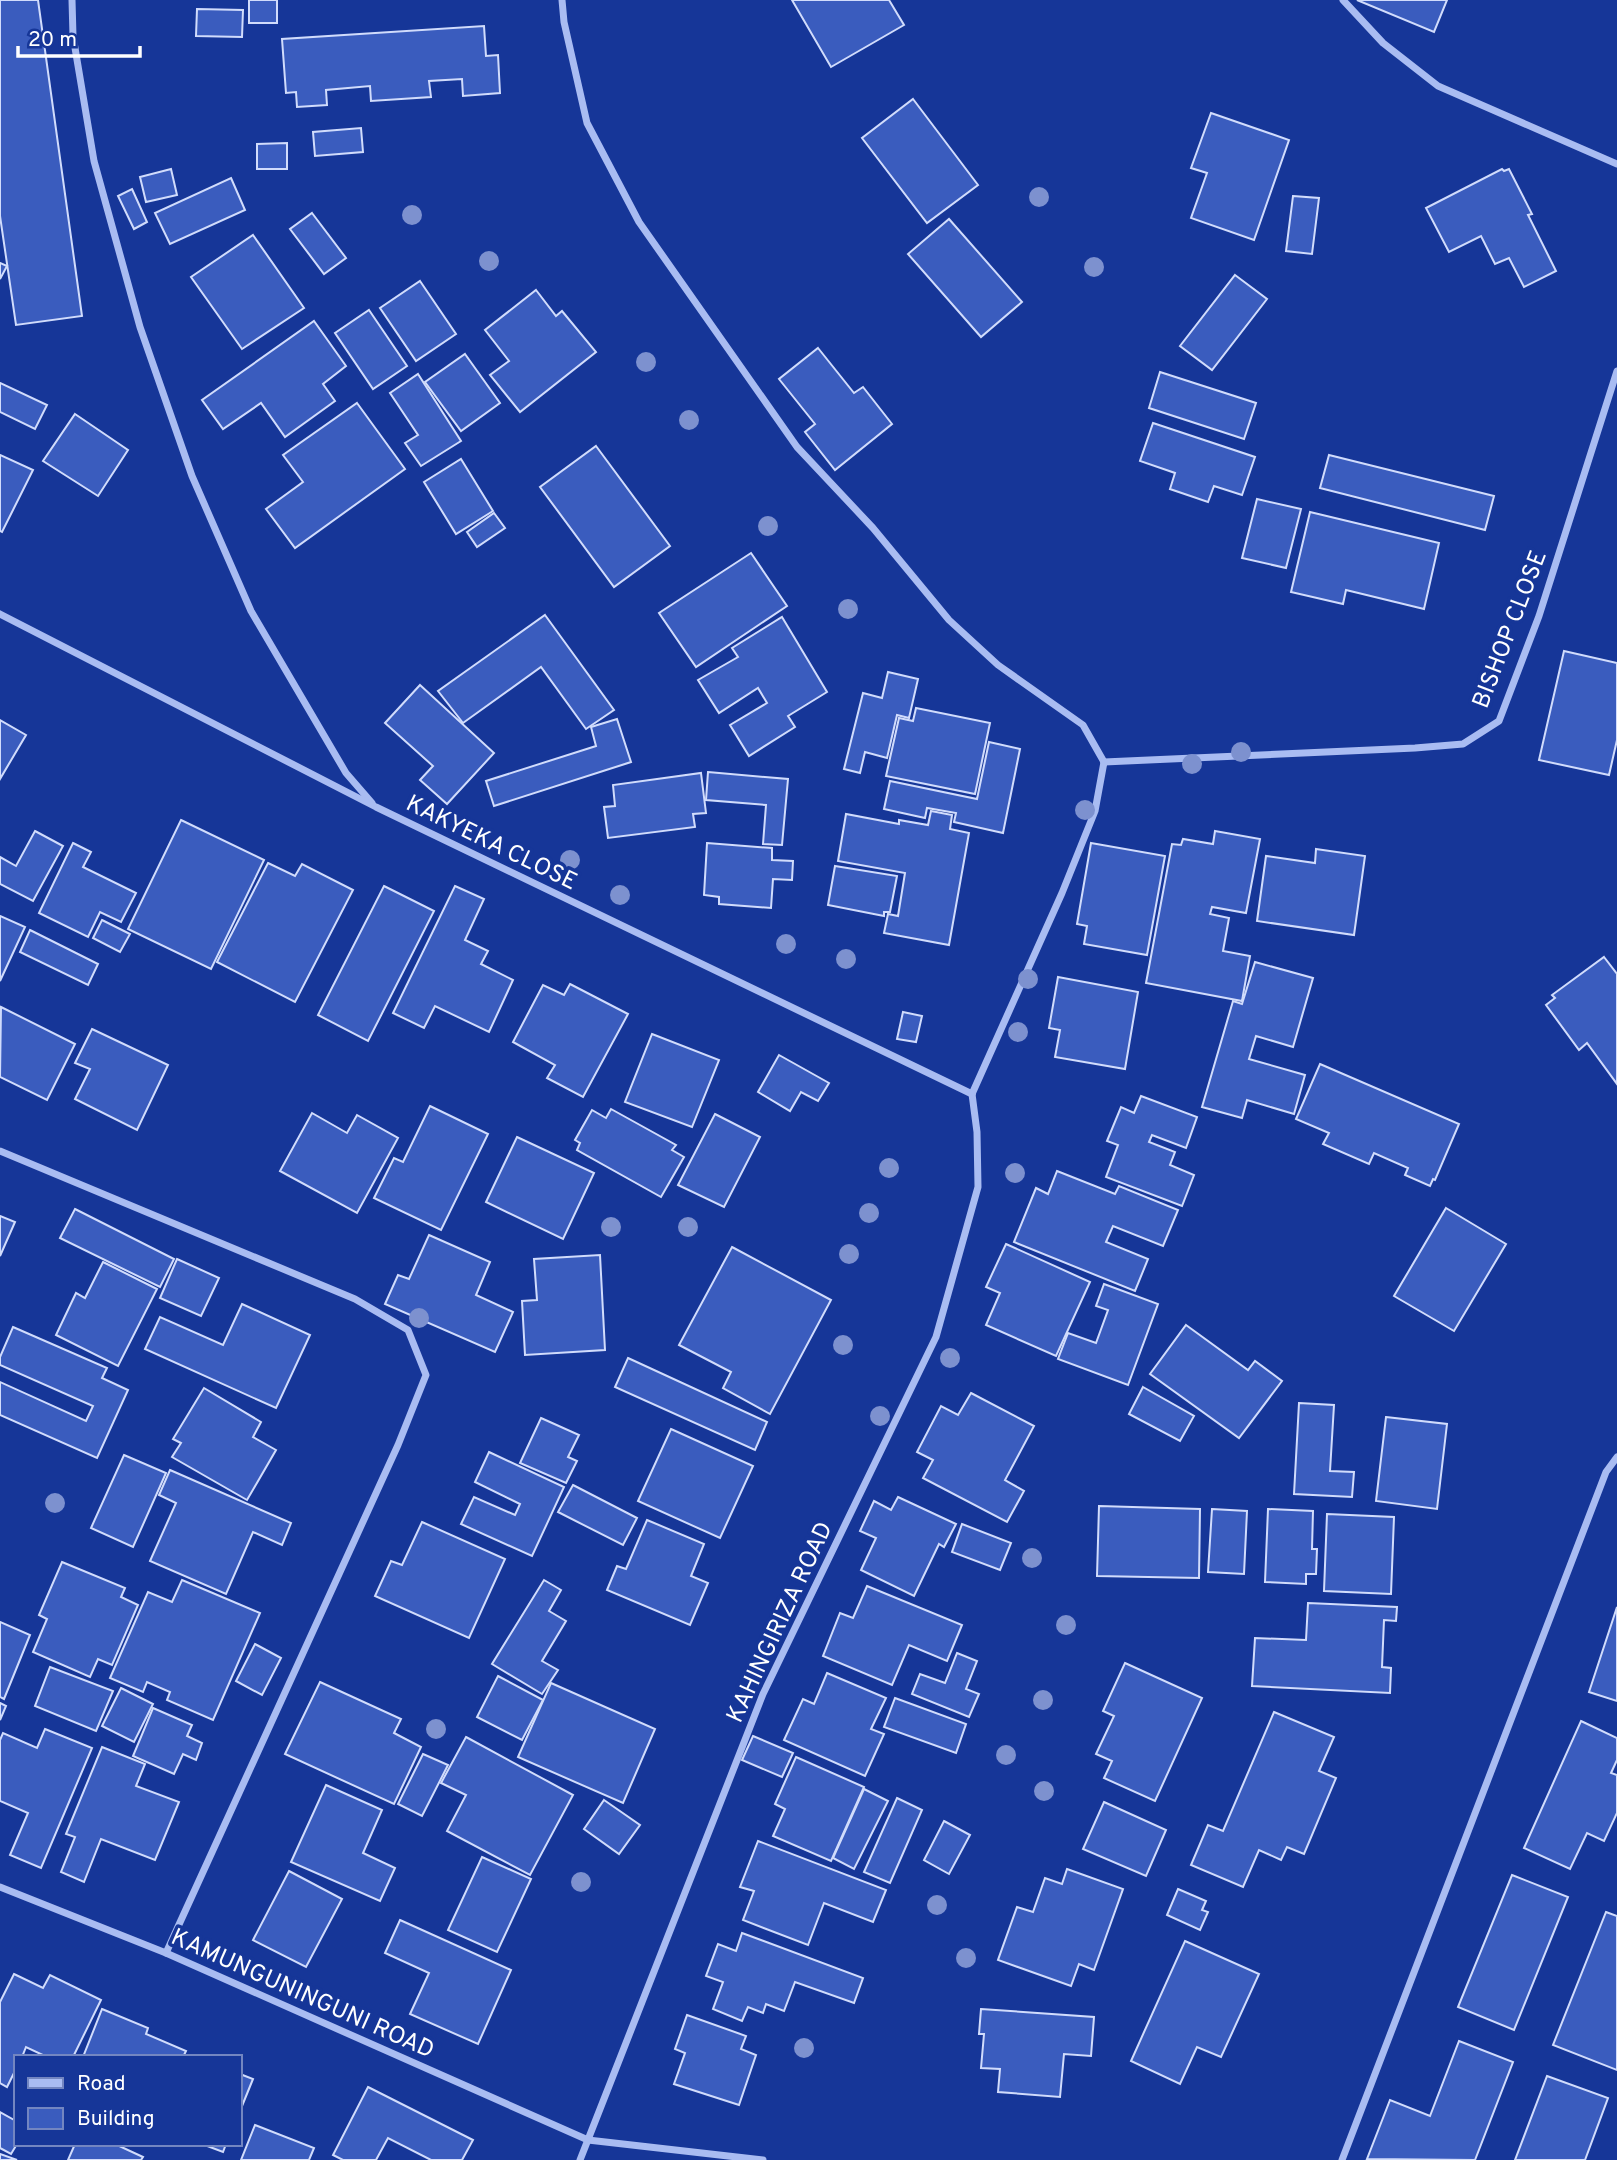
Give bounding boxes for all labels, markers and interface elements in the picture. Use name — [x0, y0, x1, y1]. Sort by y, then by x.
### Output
scale bar — [18, 14, 140, 58]
text: 20 m — [28, 27, 77, 54]
street label: BISHOP CLOSE — [1467, 547, 1555, 713]
street label: KAKYEKA CLOSE — [401, 789, 582, 898]
street label: KAHINGIRIZA ROAD — [721, 1518, 841, 1728]
street label: KAMUNGUNINGUNI ROAD — [166, 1923, 438, 2066]
legend — [14, 2055, 242, 2146]
text: Road — [77, 2071, 126, 2098]
text: Building — [77, 2106, 155, 2133]

